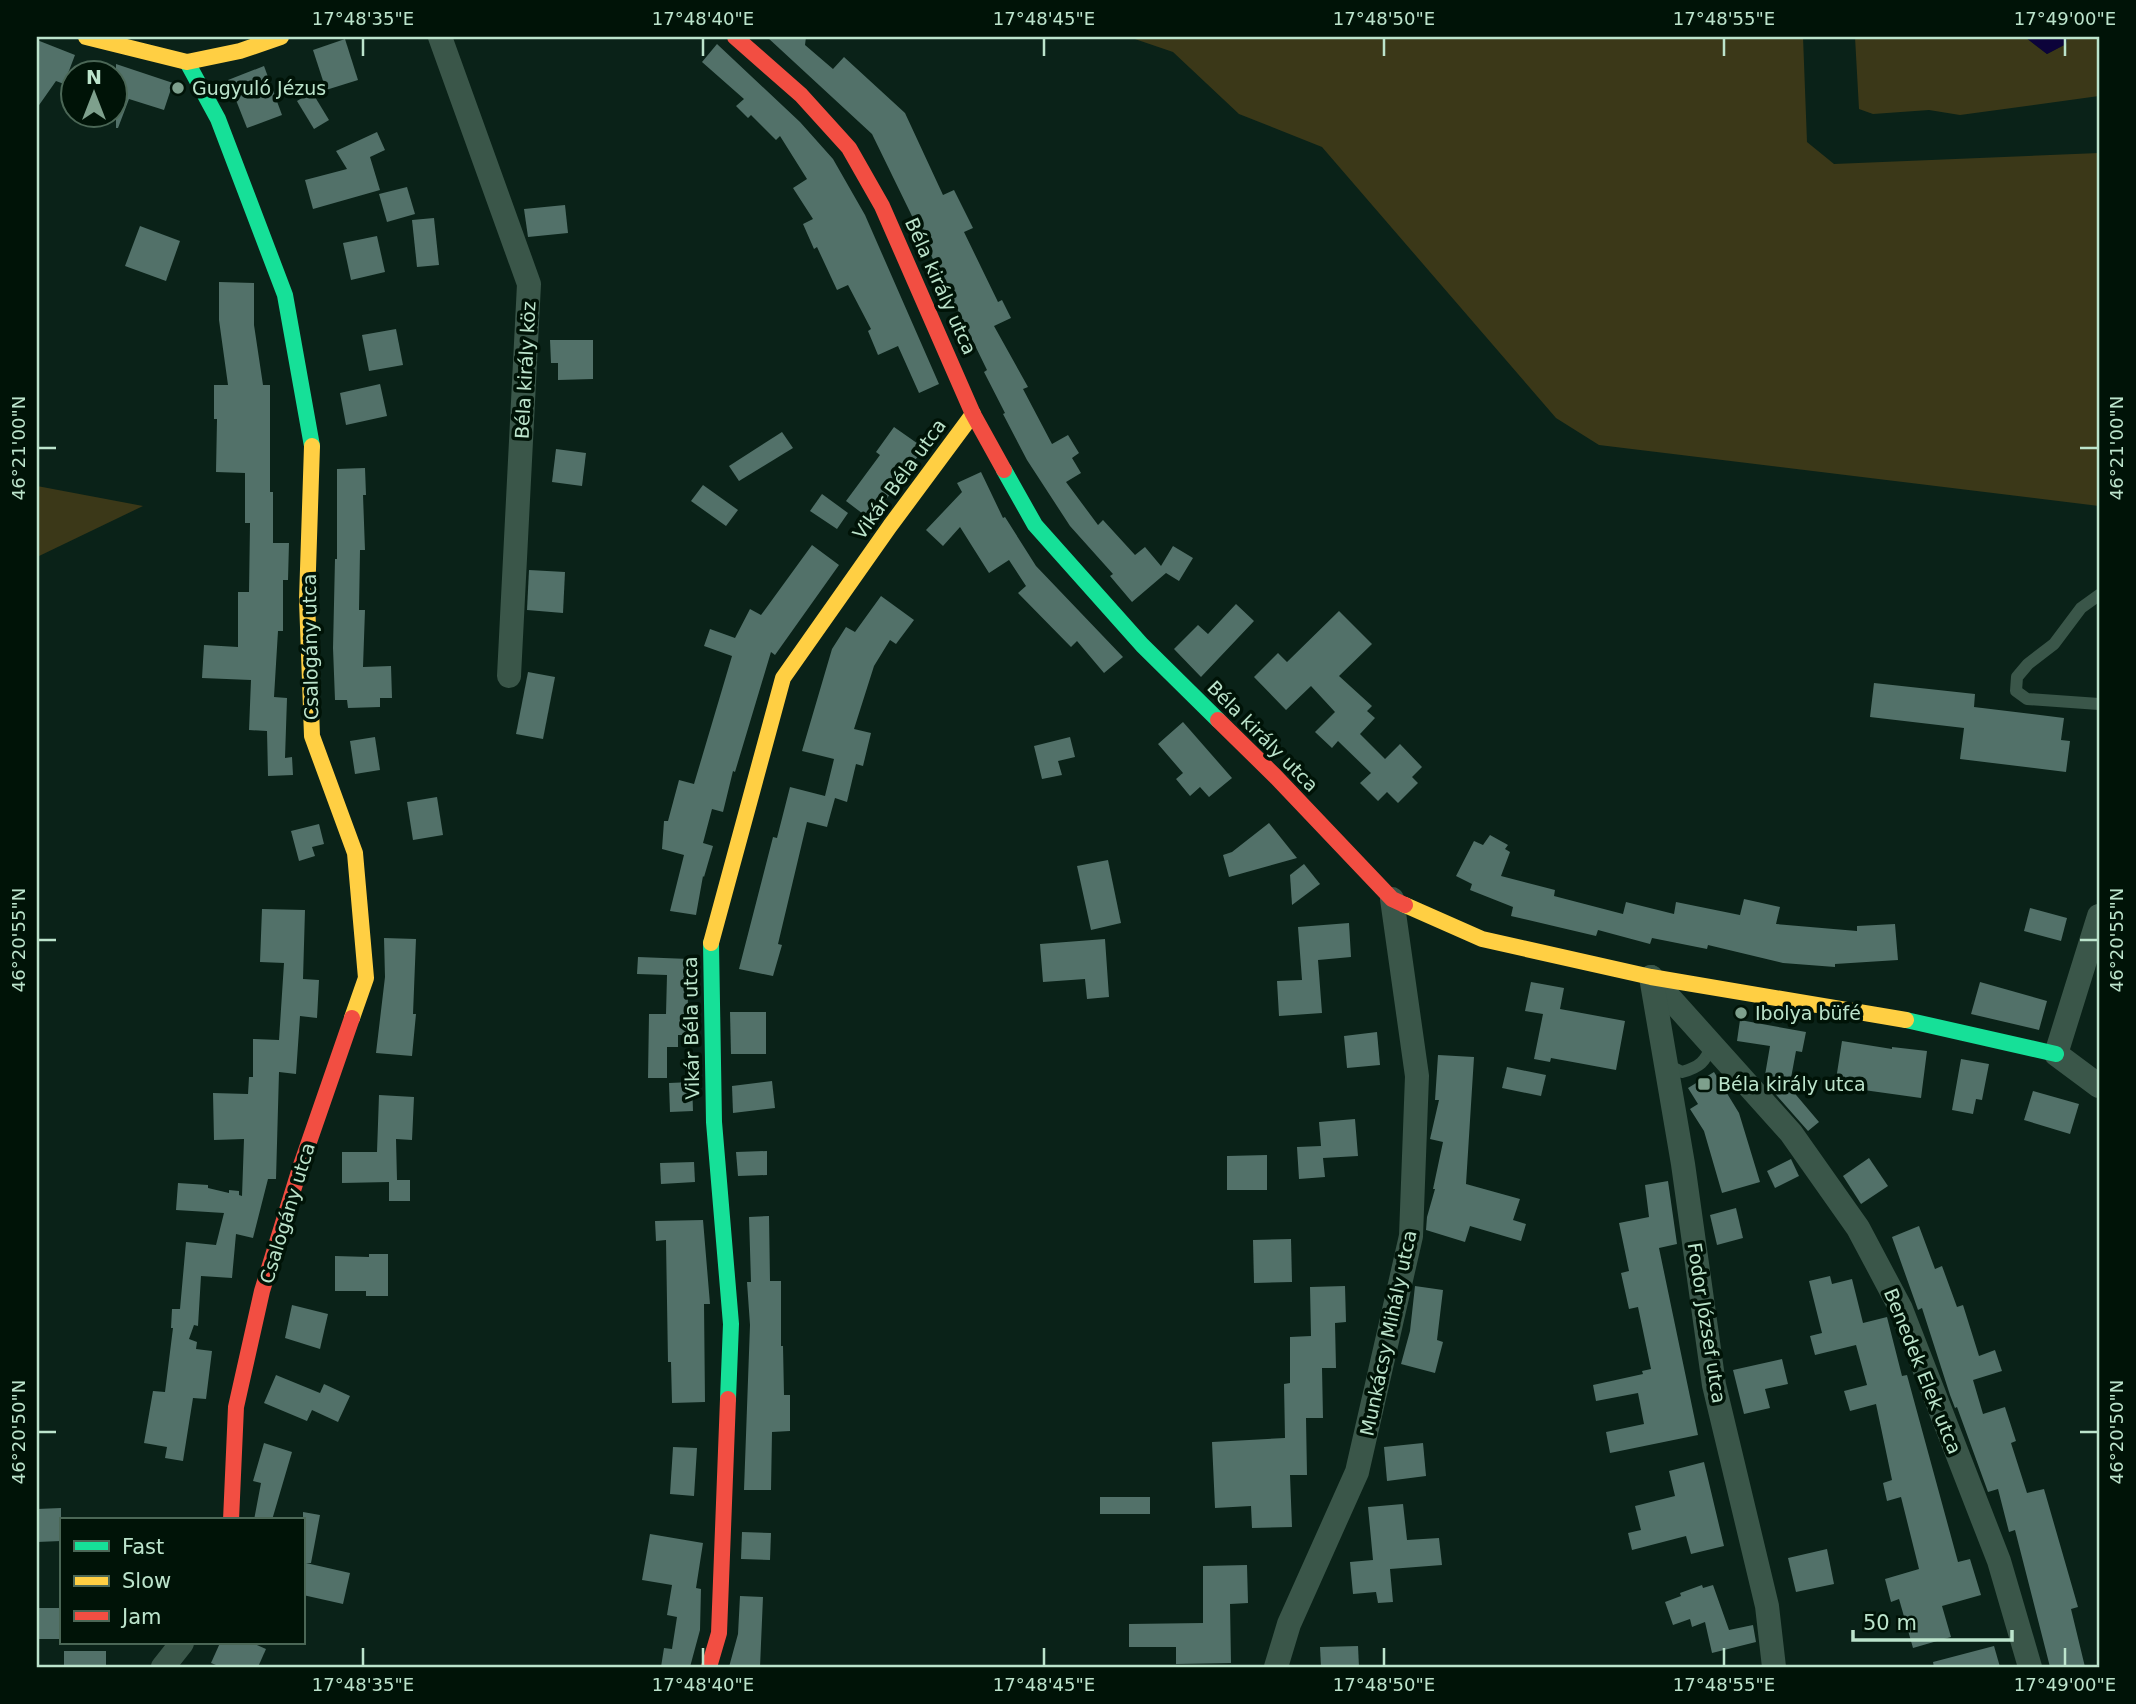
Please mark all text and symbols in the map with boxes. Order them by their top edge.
text: 17°48'35"E [312,8,414,29]
text: 17°48'40"E [652,8,754,29]
text: 17°48'45"E [993,8,1095,29]
text: 17°48'50"E [1333,8,1435,29]
text: 17°48'55"E [1673,8,1775,29]
text: 17°49'00"E [2014,8,2116,29]
north arrow [60,60,130,130]
text: N [86,66,102,88]
place label: Gugyuló Jézus [192,77,326,99]
marker: Gugyuló Jézus [170,80,186,96]
street label: Béla király utca [901,214,981,358]
street label: Béla király köz [510,301,540,439]
text: 46°21'00"N [8,396,29,500]
text: 46°21'00"N [2106,396,2127,500]
street label: Vikár Béla utca [848,415,950,543]
street label: Csalogány utca [298,574,322,720]
street label: Béla király utca [1203,676,1323,796]
text: 46°20'55"N [8,888,29,992]
text: 46°20'55"N [2106,888,2127,992]
street label: Vikár Béla utca [679,956,703,1100]
place label: Ibolya büfé [1755,1002,1861,1024]
marker: Ibolya büfé [1733,1005,1749,1021]
place label: Béla király utca [1718,1073,1866,1095]
marker: Béla király utca [1696,1076,1712,1092]
street label: Csalogány utca [255,1140,319,1286]
street label: Munkácsy Mihály utca [1355,1228,1421,1438]
street label: Fodor József utca [1683,1241,1731,1405]
street label: Benedek Elek utca [1880,1285,1966,1457]
text: 46°20'50"N [8,1380,29,1484]
text: 46°20'50"N [2106,1380,2127,1484]
legend [60,1518,304,1644]
text: Fast [122,1535,164,1559]
text: Slow [122,1569,171,1593]
scale bar [1853,1599,2012,1643]
text: Jam [120,1605,162,1629]
text: 50 m [1863,1611,1917,1635]
text: 17°48'35"E [312,1674,414,1695]
text: 17°48'40"E [652,1674,754,1695]
text: 17°48'45"E [993,1674,1095,1695]
text: 17°48'50"E [1333,1674,1435,1695]
text: 17°48'55"E [1673,1674,1775,1695]
text: 17°49'00"E [2014,1674,2116,1695]

